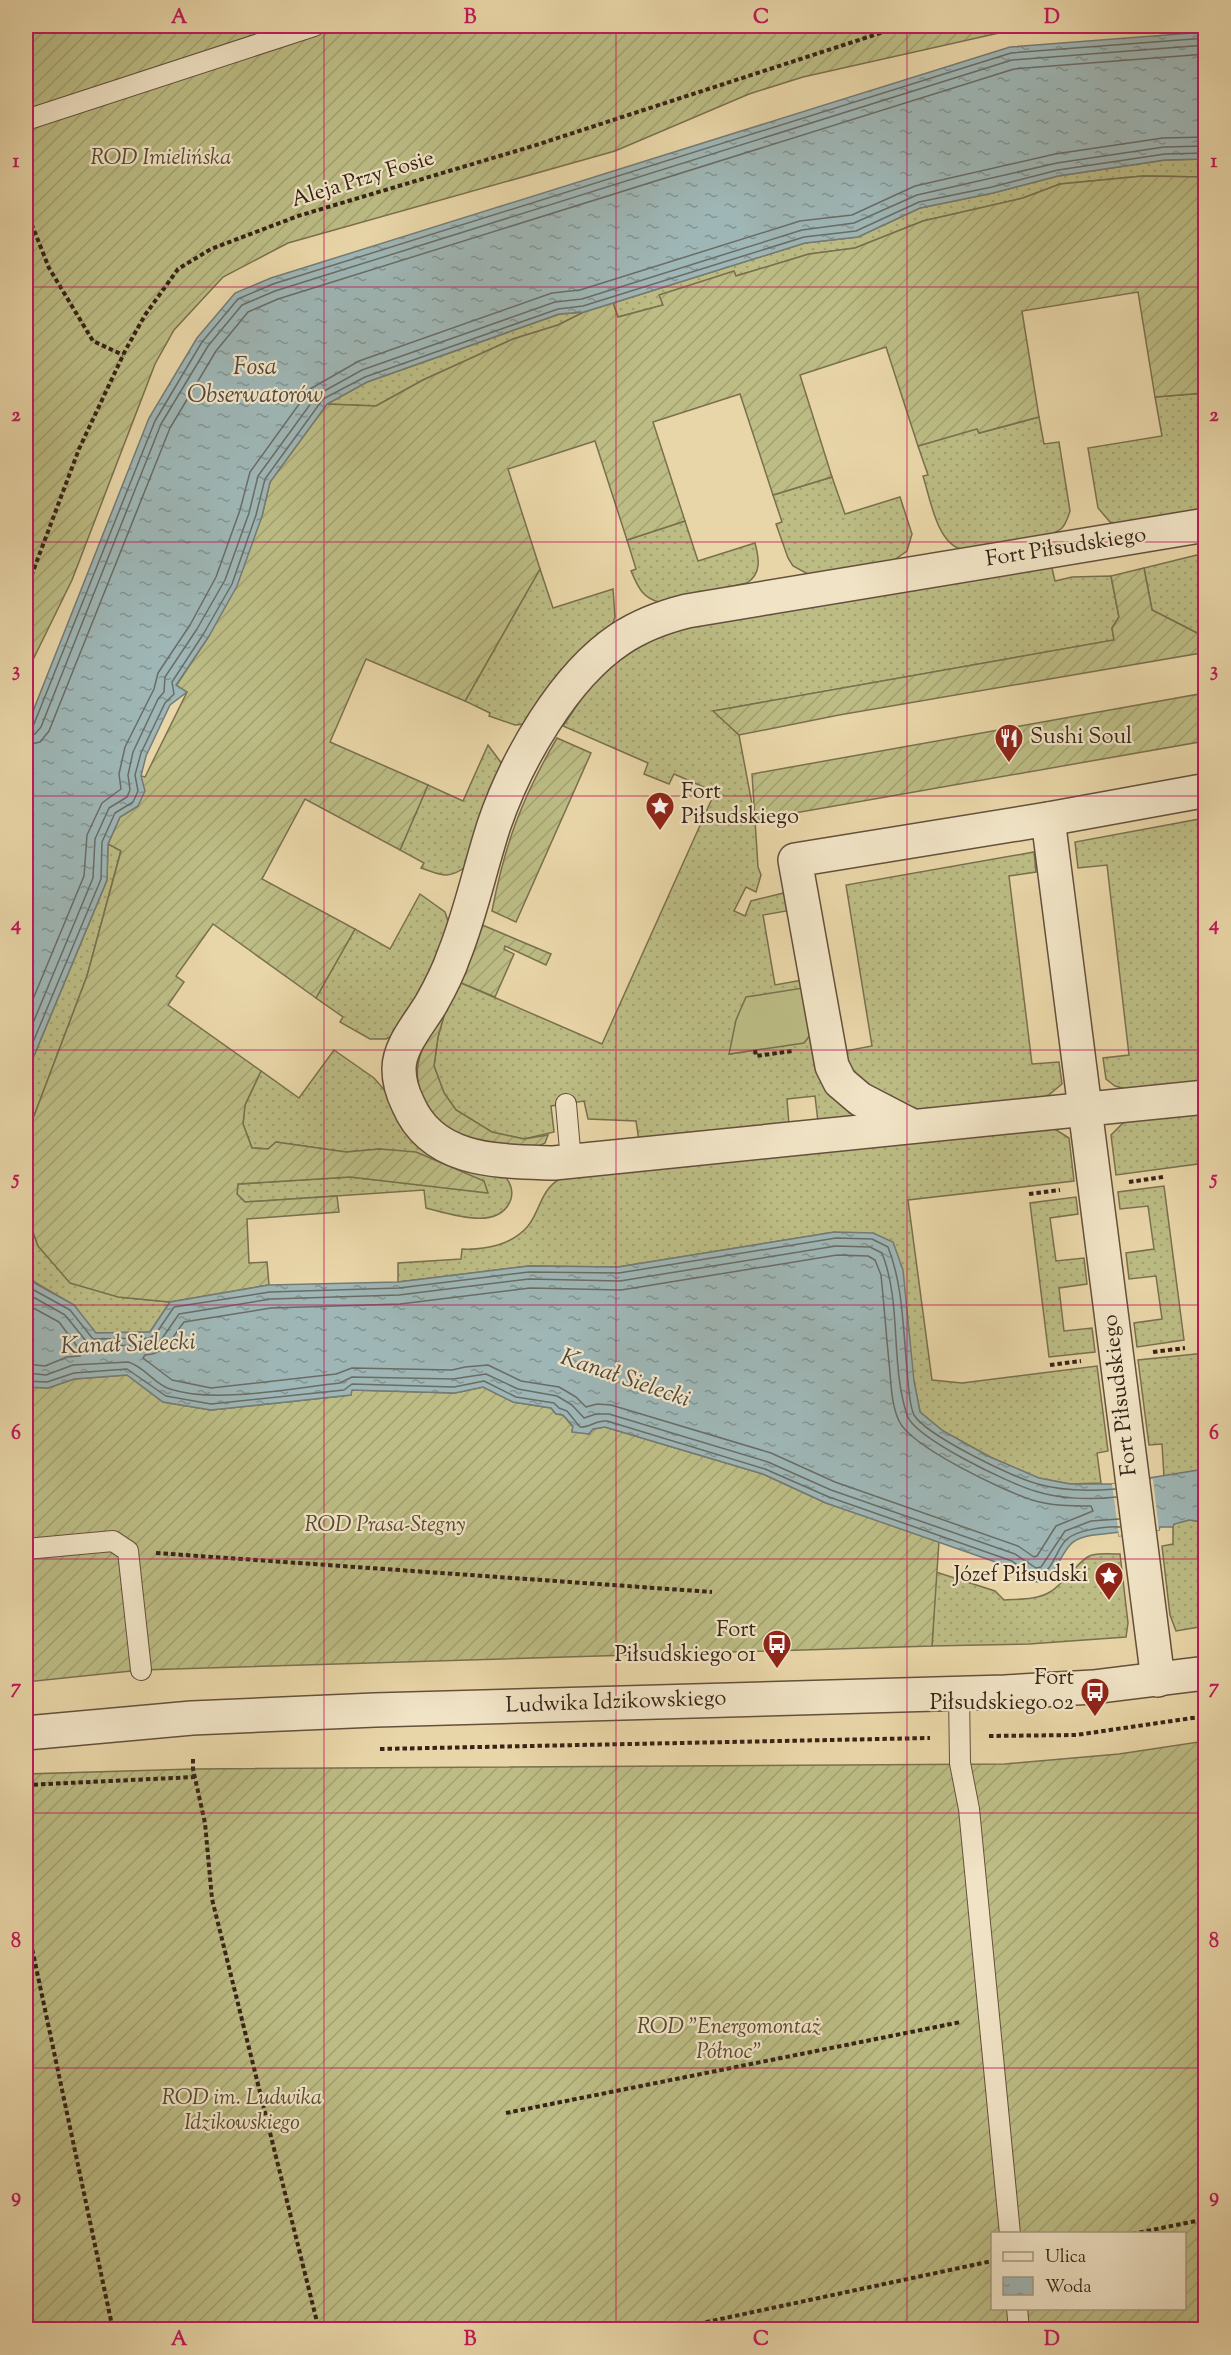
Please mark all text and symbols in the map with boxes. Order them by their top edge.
text: A [171,4,188,33]
text: B [464,4,477,33]
text: C [753,4,769,33]
text: D [1044,4,1060,33]
park label: ROD Imielińska [91,143,231,175]
street label: Aleja Przy Fosie [288,143,438,217]
text: 1 [13,148,20,177]
text: 1 [1211,148,1218,177]
water label: Fosa Obserwatorów [187,351,323,413]
text: 2 [11,402,21,431]
text: 2 [1209,402,1219,431]
street label: Fort Piłsudskiego [983,520,1149,576]
text: 3 [12,657,20,686]
text: 3 [1210,657,1218,686]
restaurant icon: Sushi Soul [993,722,1025,764]
place label: Sushi Soul [1030,722,1132,754]
place label: Fort Piłsudskiego [681,777,799,834]
place icon: Fort Piłsudskiego [644,790,676,832]
text: 4 [10,911,21,940]
text: 4 [1208,911,1219,940]
text: 5 [11,1165,20,1194]
text: 5 [1209,1165,1218,1194]
street label: Fort Piłsudskiego [1095,1313,1147,1477]
water label: Kanał Sielecki [60,1326,196,1364]
water label: Kanał Sielecki [556,1341,694,1417]
text: 6 [11,1420,21,1449]
text: 6 [1209,1420,1219,1449]
park label: ROD Prasa-Stegny [304,1510,466,1542]
place label: Józef Piłsudski [953,1560,1088,1592]
place icon: Józef Piłsudski [1093,1560,1125,1602]
place label: Fort Piłsudskiego 01 [614,1615,757,1672]
bus stop icon: Fort Piłsudskiego 01 [761,1628,793,1670]
place label: Fort Piłsudskiego 02 [930,1663,1074,1720]
text: 7 [11,1674,22,1703]
text: 7 [1209,1674,1220,1703]
bus stop icon: Fort Piłsudskiego 02 [1079,1676,1111,1718]
street label: Ludwika Idzikowskiego [505,1683,727,1723]
text: 8 [11,1928,21,1957]
text: 8 [1209,1928,1219,1957]
park label: ROD "Energomontaż Północ" [637,2012,821,2069]
park label: ROD im. Ludwika Idzikowskiego [162,2083,322,2140]
text: 9 [11,2183,21,2212]
text: 9 [1209,2183,1219,2212]
legend [991,2232,1186,2310]
text: Ulica [1045,2245,1086,2271]
text: Woda [1045,2275,1092,2301]
text: A [171,2326,188,2355]
text: B [464,2326,477,2355]
text: C [753,2326,769,2355]
text: D [1044,2326,1060,2355]

